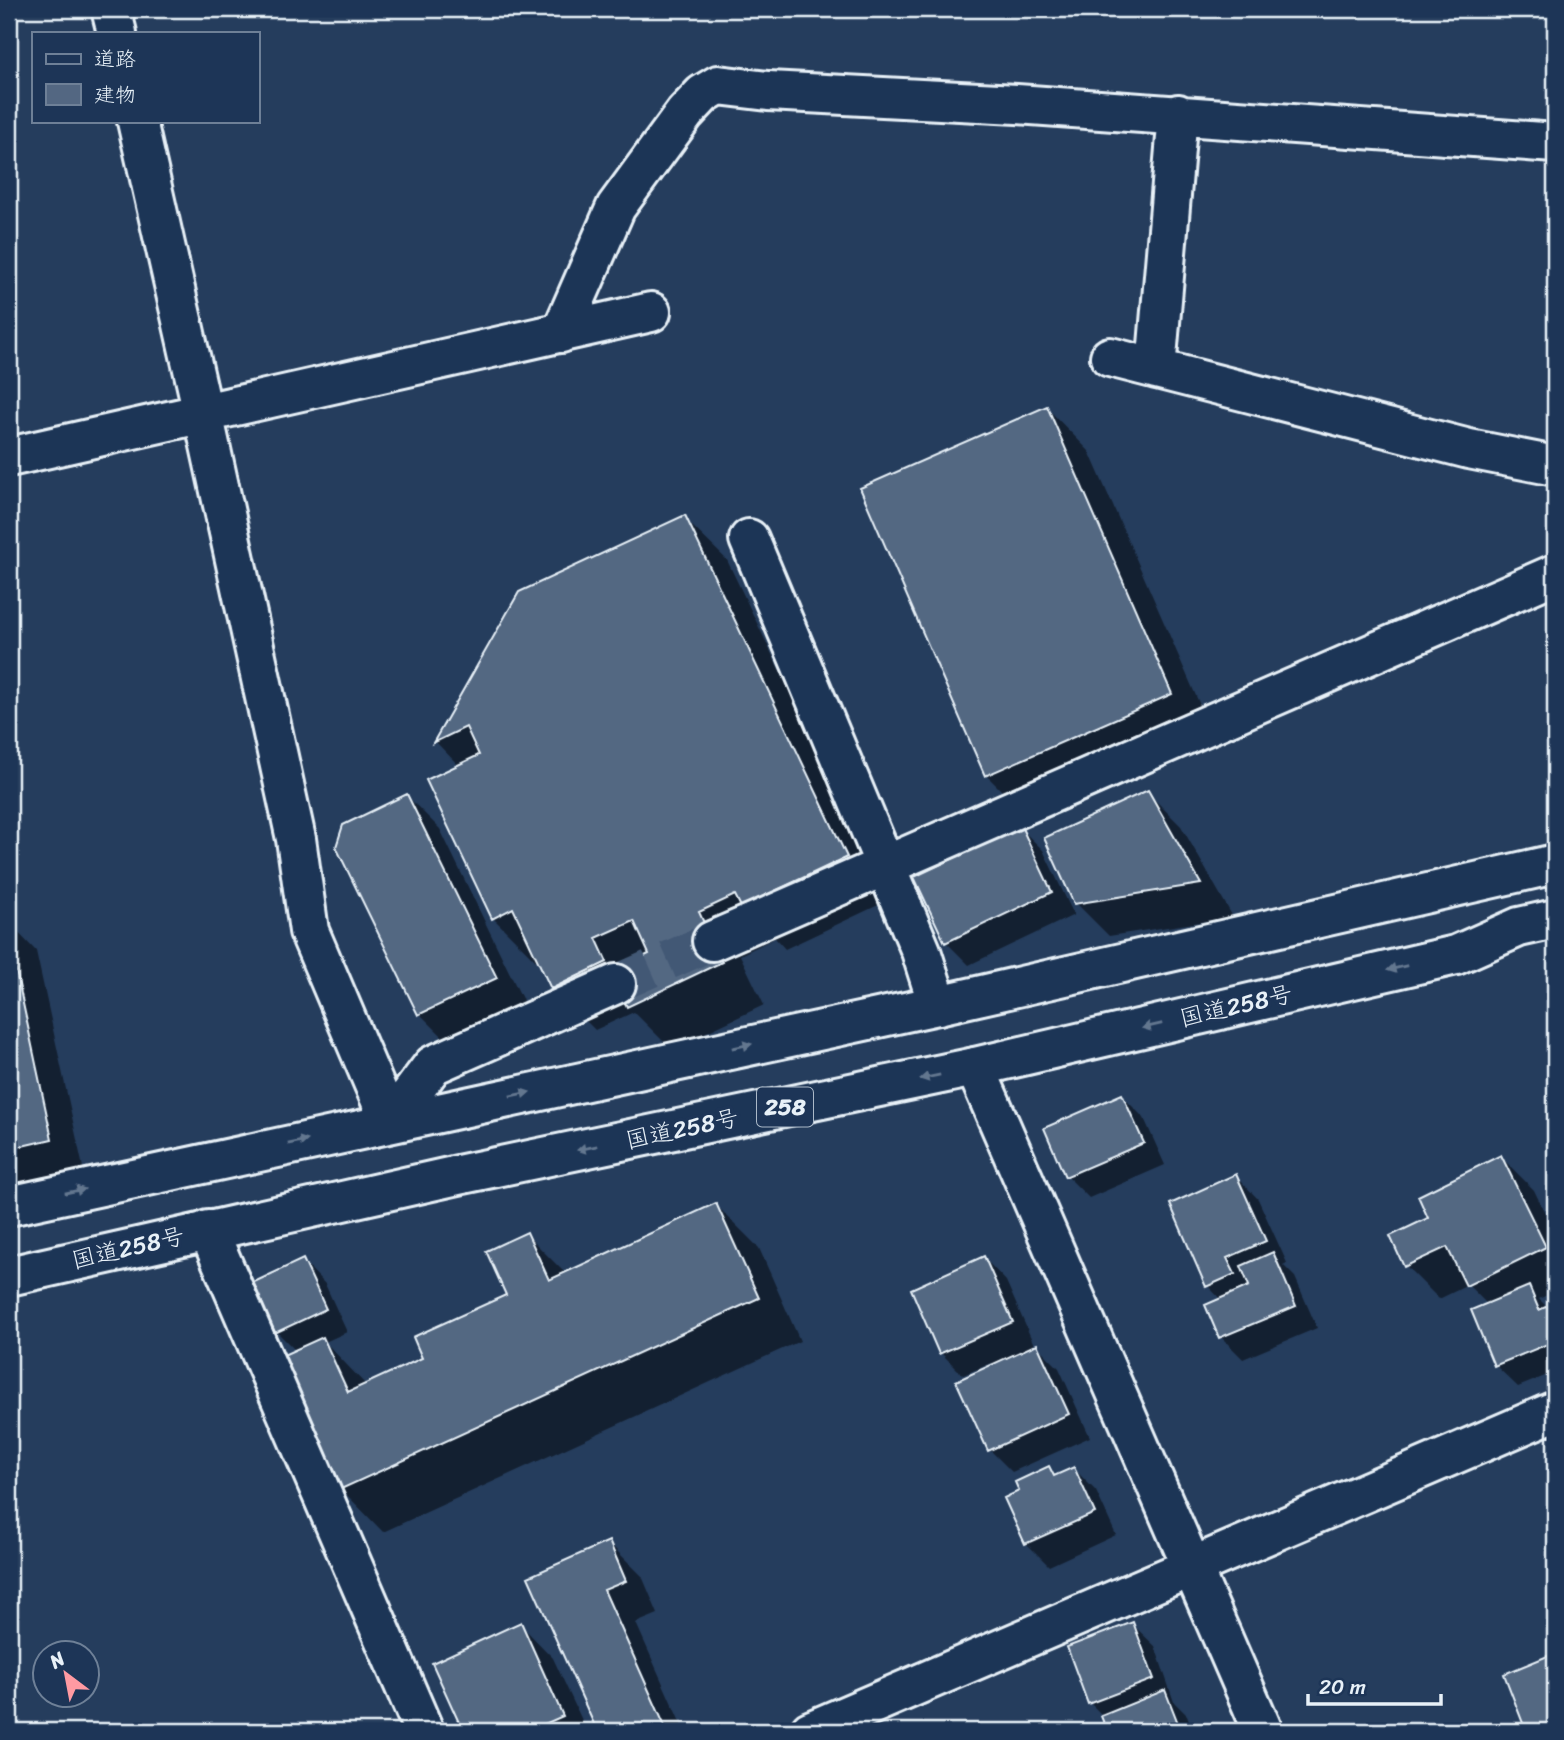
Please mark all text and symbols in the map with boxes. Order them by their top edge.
legend [32,32,259,122]
text: 道路 [94,40,136,78]
text: 建物 [94,76,136,114]
one-way arrow [1386,963,1408,974]
street label: 国道258号 [1175,973,1297,1039]
one-way arrow [1141,1021,1163,1032]
one-way arrow [731,1041,753,1052]
one-way arrow [919,1071,941,1082]
one-way arrow [509,1088,531,1099]
road number: 258 [757,1088,813,1126]
street label: 国道258号 [621,1097,743,1161]
one-way arrow [287,1136,309,1147]
one-way arrow [576,1143,598,1154]
one-way arrow [64,1186,86,1197]
street label: 国道258号 [67,1215,189,1281]
north arrow [32,1638,102,1708]
text: N [42,1642,72,1678]
scale bar [1308,1663,1442,1707]
text: 20 m [1319,1668,1366,1706]

